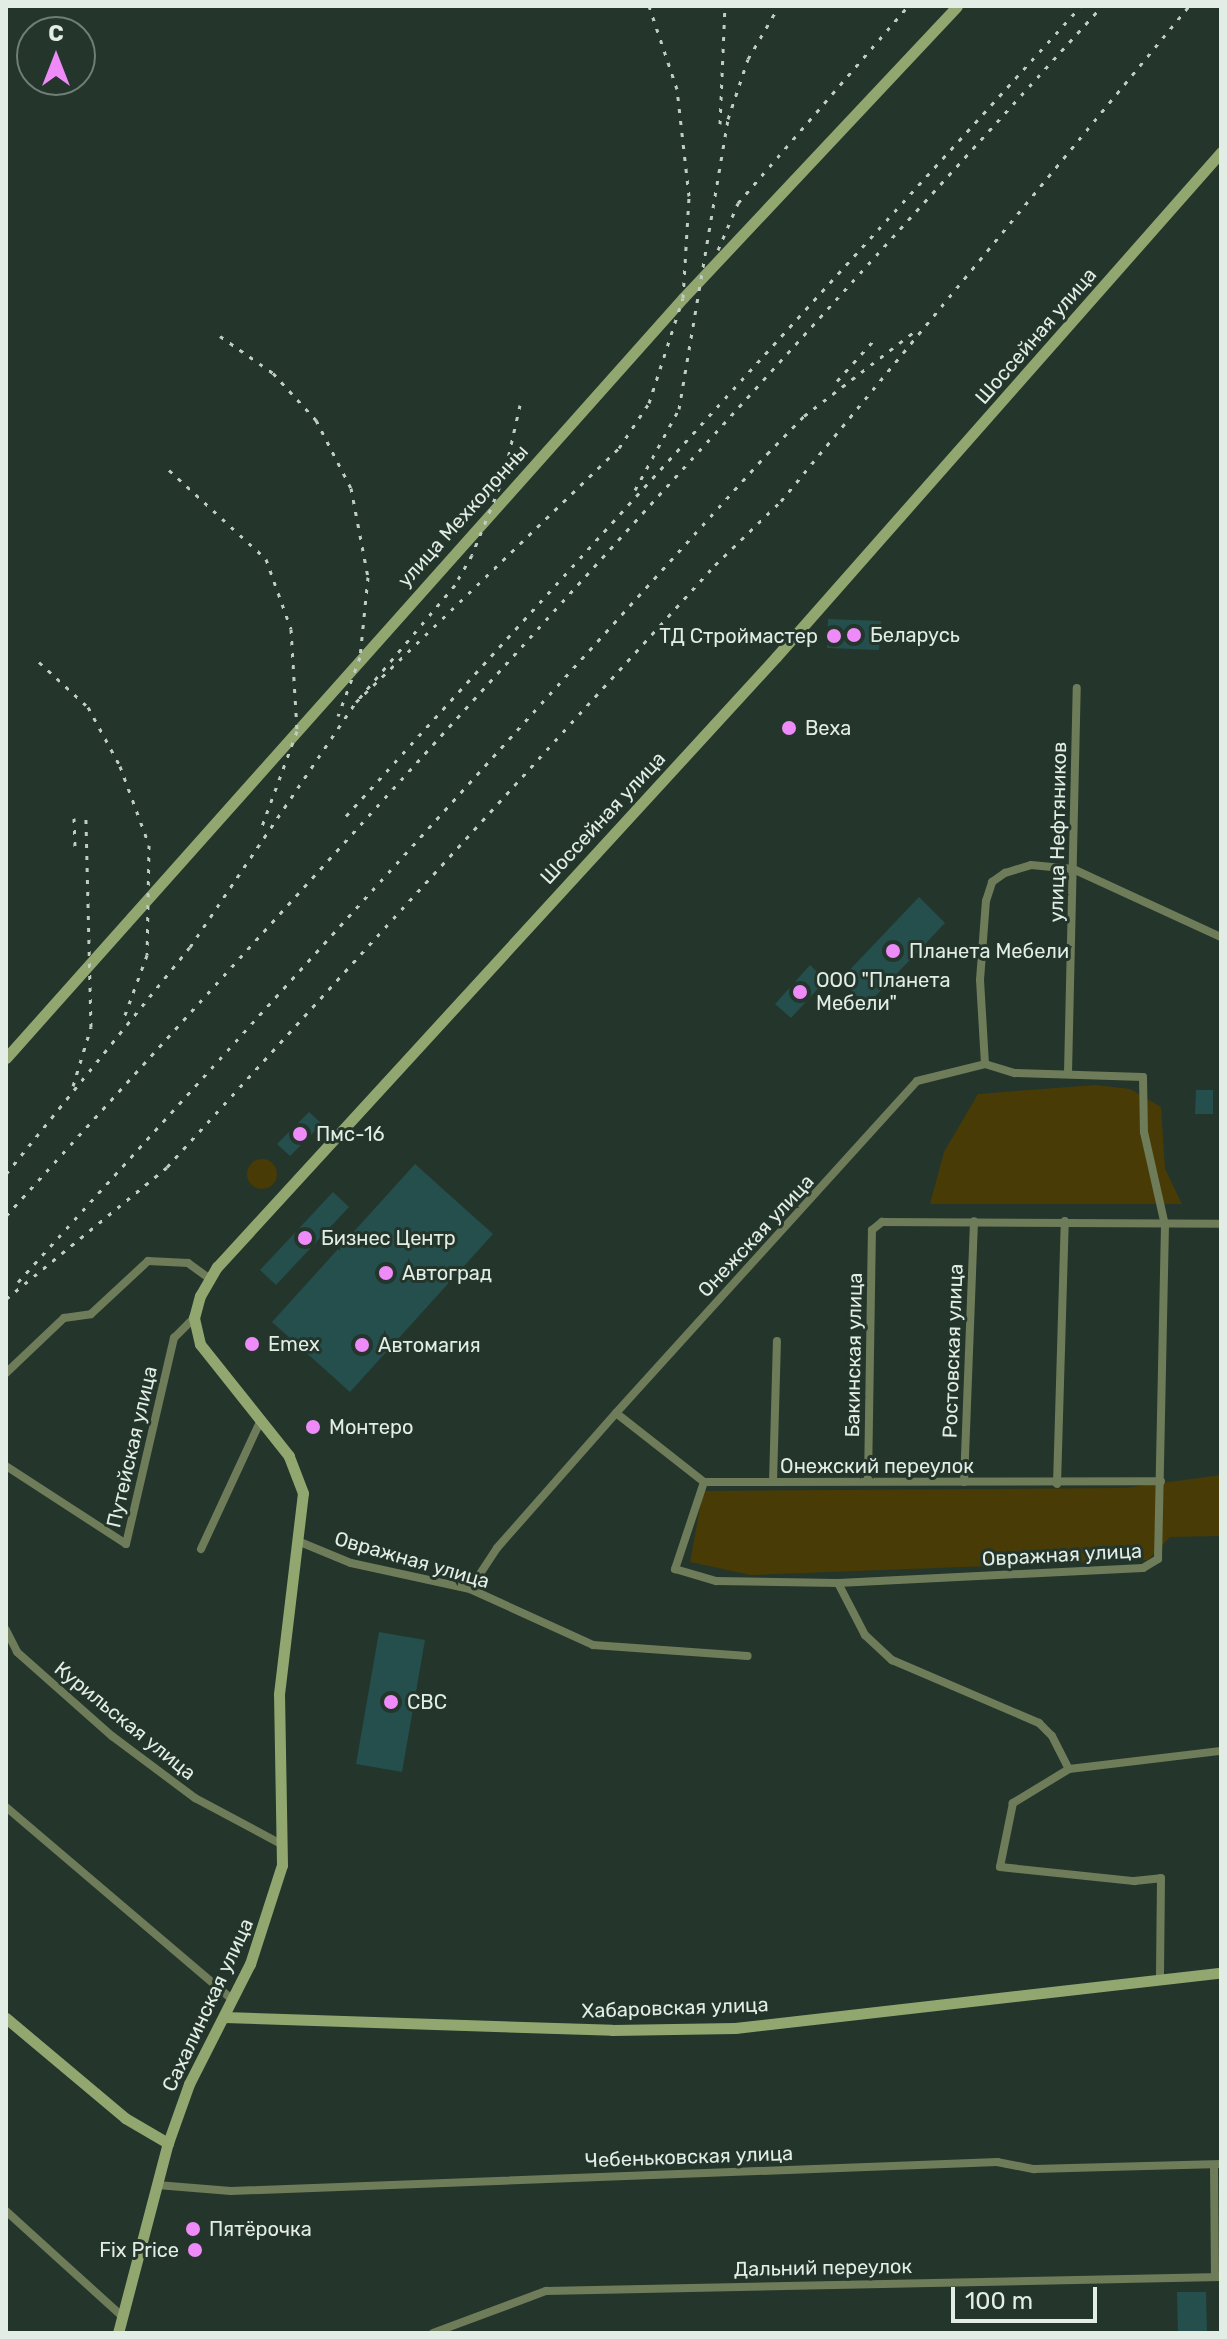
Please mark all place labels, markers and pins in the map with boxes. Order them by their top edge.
place label: Беларусь [870,623,960,647]
place label: ТД Строймастер [659,624,818,648]
marker: Беларусь [845,626,863,644]
marker: ТД Строймастер [825,627,843,645]
place label: Веха [805,716,851,740]
marker: Веха [780,719,798,737]
place label: Планета Мебели [909,939,1069,963]
marker: Планета Мебели [884,942,902,960]
place label: ООО "Планета Мебели" [816,968,951,1015]
marker: ООО "Планета Мебели" [791,983,809,1001]
place label: Пмс-16 [316,1122,385,1146]
marker: Пмс-16 [291,1125,309,1143]
place label: Бизнес Центр [321,1226,456,1250]
marker: Бизнес Центр [296,1229,314,1247]
place label: Автоград [402,1261,492,1285]
marker: Автоград [377,1264,395,1282]
place label: Emex [268,1332,320,1356]
place label: Автомагия [378,1333,481,1357]
marker: Emex [243,1335,261,1353]
marker: Автомагия [353,1336,371,1354]
place label: Монтеро [329,1415,413,1439]
marker: Монтеро [304,1418,322,1436]
place label: СВС [407,1690,447,1714]
marker: СВС [382,1693,400,1711]
place label: Пятёрочка [209,2217,312,2241]
marker: Пятёрочка [184,2220,202,2238]
place label: Fix Price [99,2238,179,2262]
marker: Fix Price [186,2241,204,2259]

